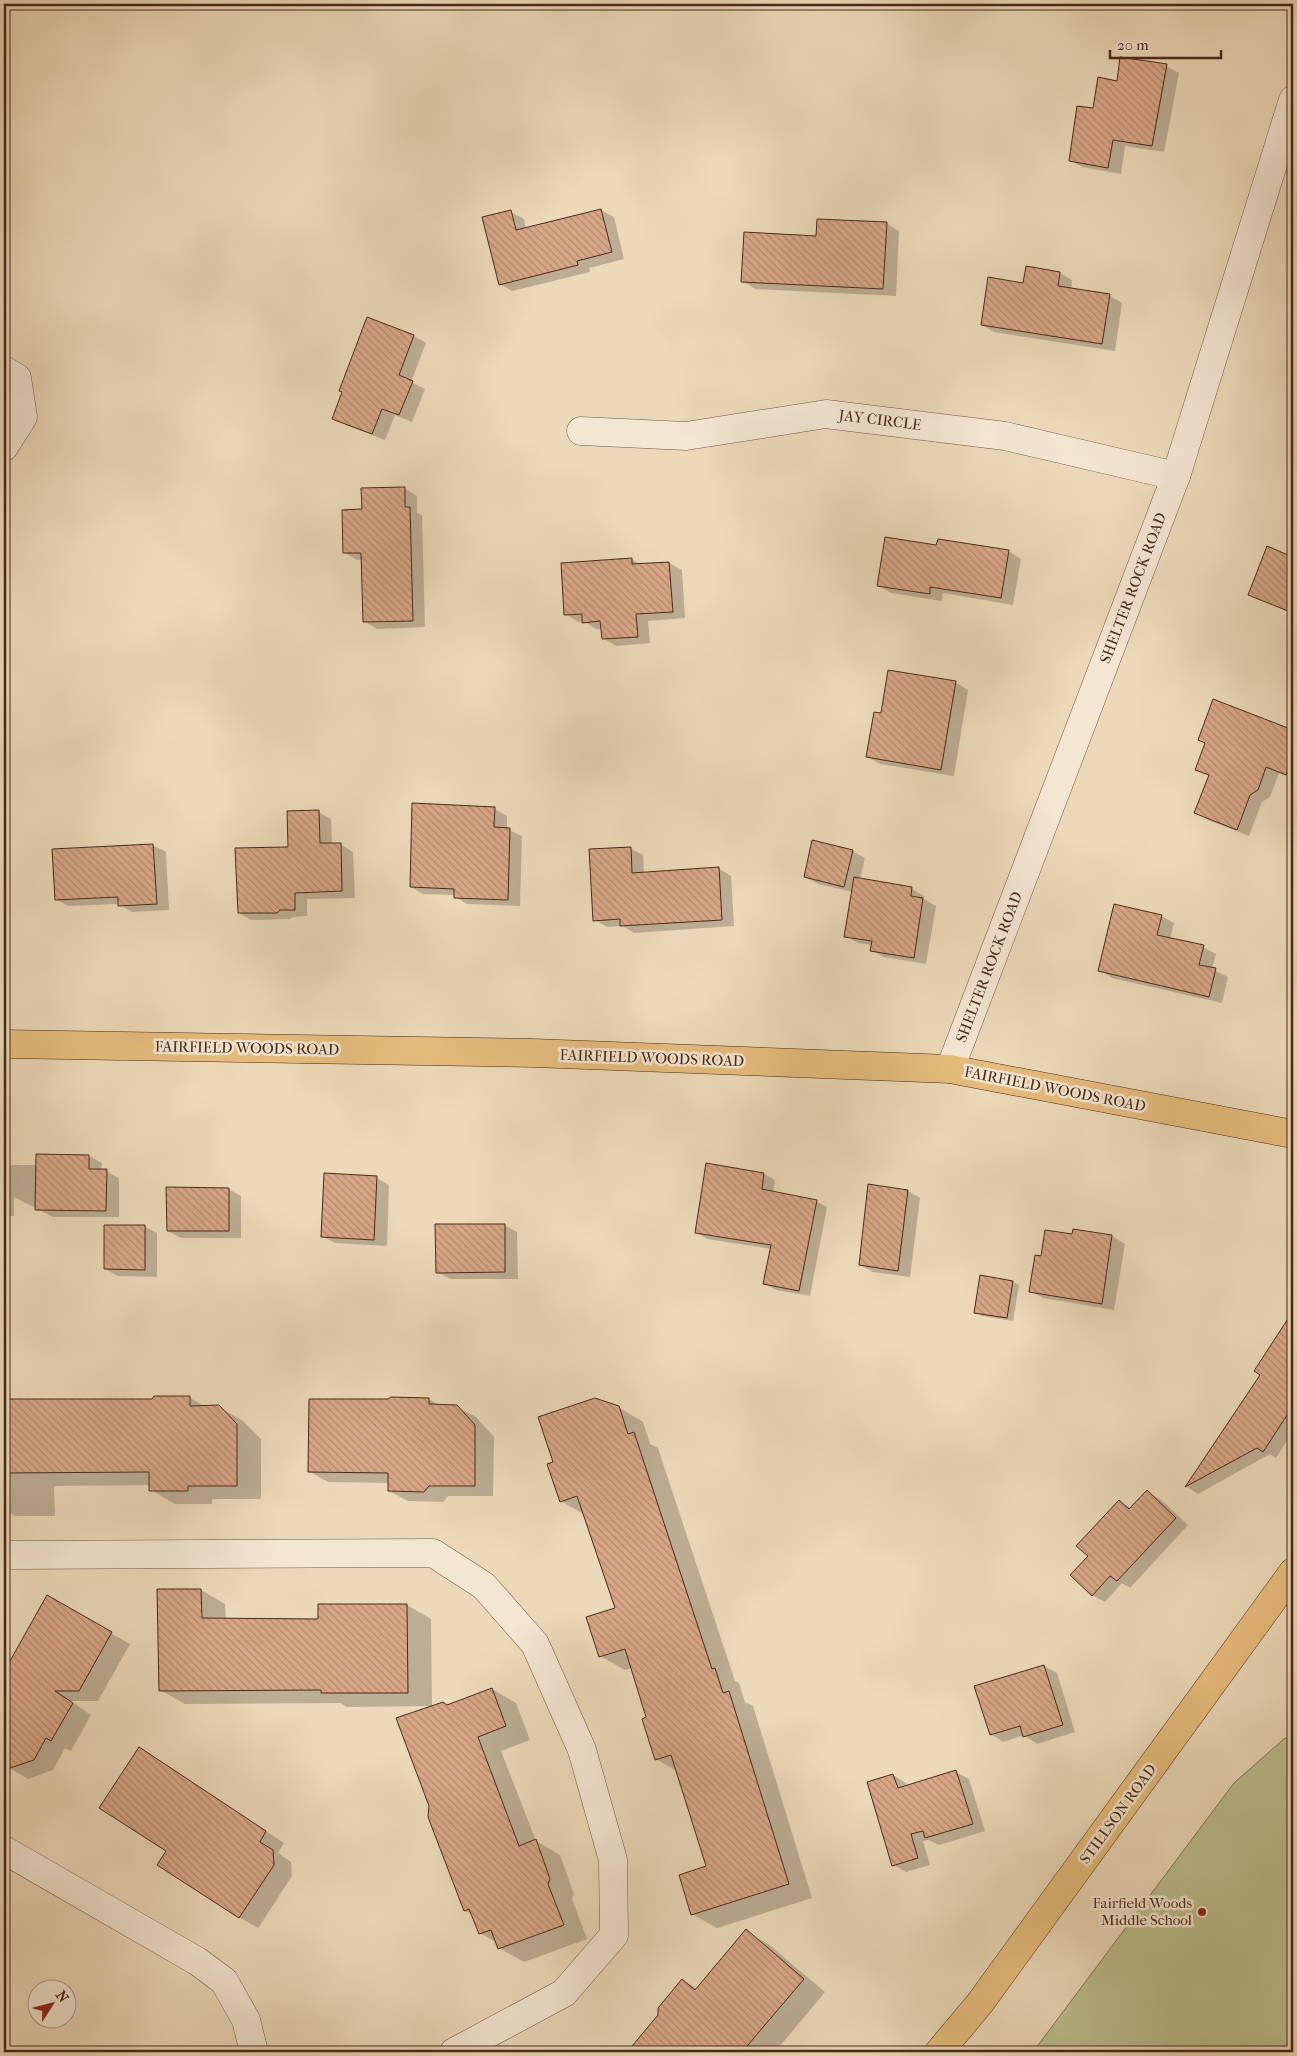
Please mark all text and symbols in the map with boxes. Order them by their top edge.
scale bar [1110,28,1221,60]
text: 20 m [1117,36,1149,54]
street label: JAY CIRCLE [837,406,922,434]
street label: SHELTER ROCK ROAD [1096,510,1170,666]
street label: SHELTER ROCK ROAD [952,889,1026,1045]
street label: FAIRFIELD WOODS ROAD [155,1037,339,1059]
street label: FAIRFIELD WOODS ROAD [559,1046,745,1070]
street label: FAIRFIELD WOODS ROAD [963,1063,1147,1115]
street label: STILLSON ROAD [1076,1761,1160,1867]
place label: Fairfield Woods Middle School [1093,1894,1192,1929]
marker: Fairfield Woods Middle School [1196,1906,1208,1918]
north arrow [28,1978,78,2028]
text: N [52,1987,72,2006]

